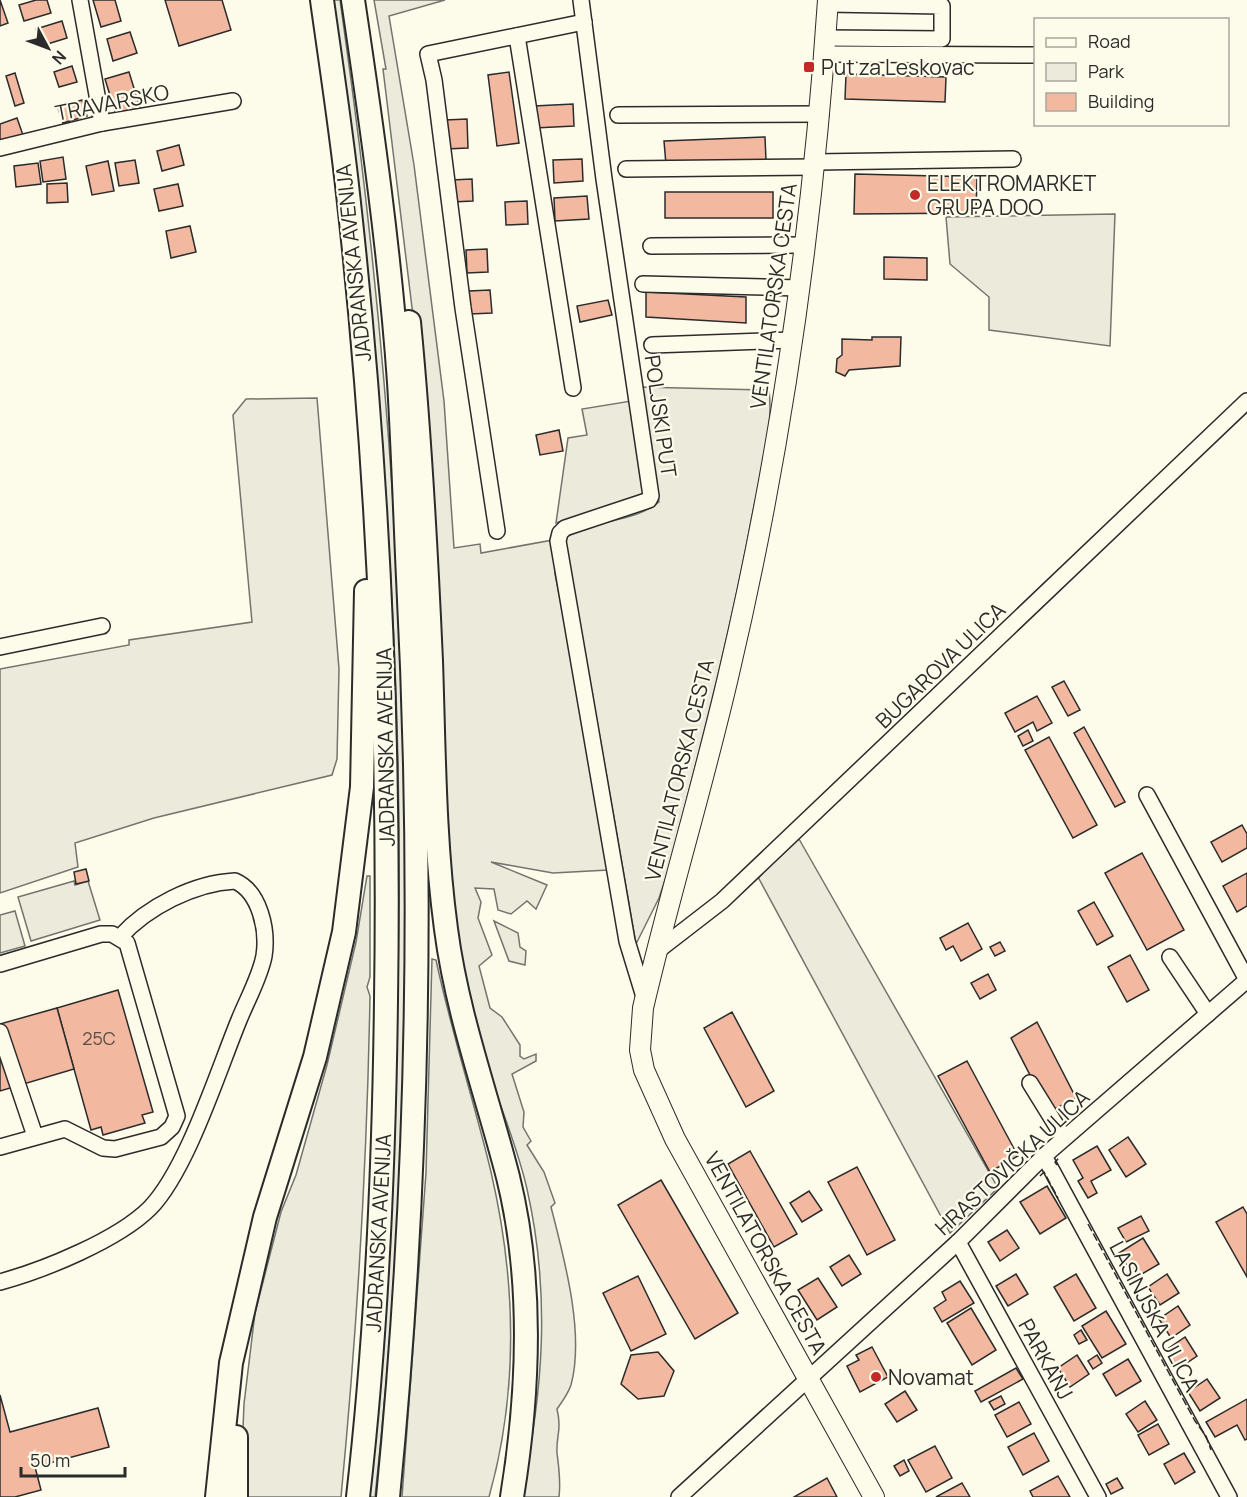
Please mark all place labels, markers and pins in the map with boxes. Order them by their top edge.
place label: Put za Leskovac [821,53,975,81]
marker: Put za Leskovac [802,60,816,74]
place label: ELEKTROMARKET GRUPA DOO [927,169,1097,221]
marker: ELEKTROMARKET GRUPA DOO [908,188,922,202]
place label: Novamat [888,1363,974,1391]
marker: Novamat [869,1370,883,1384]

